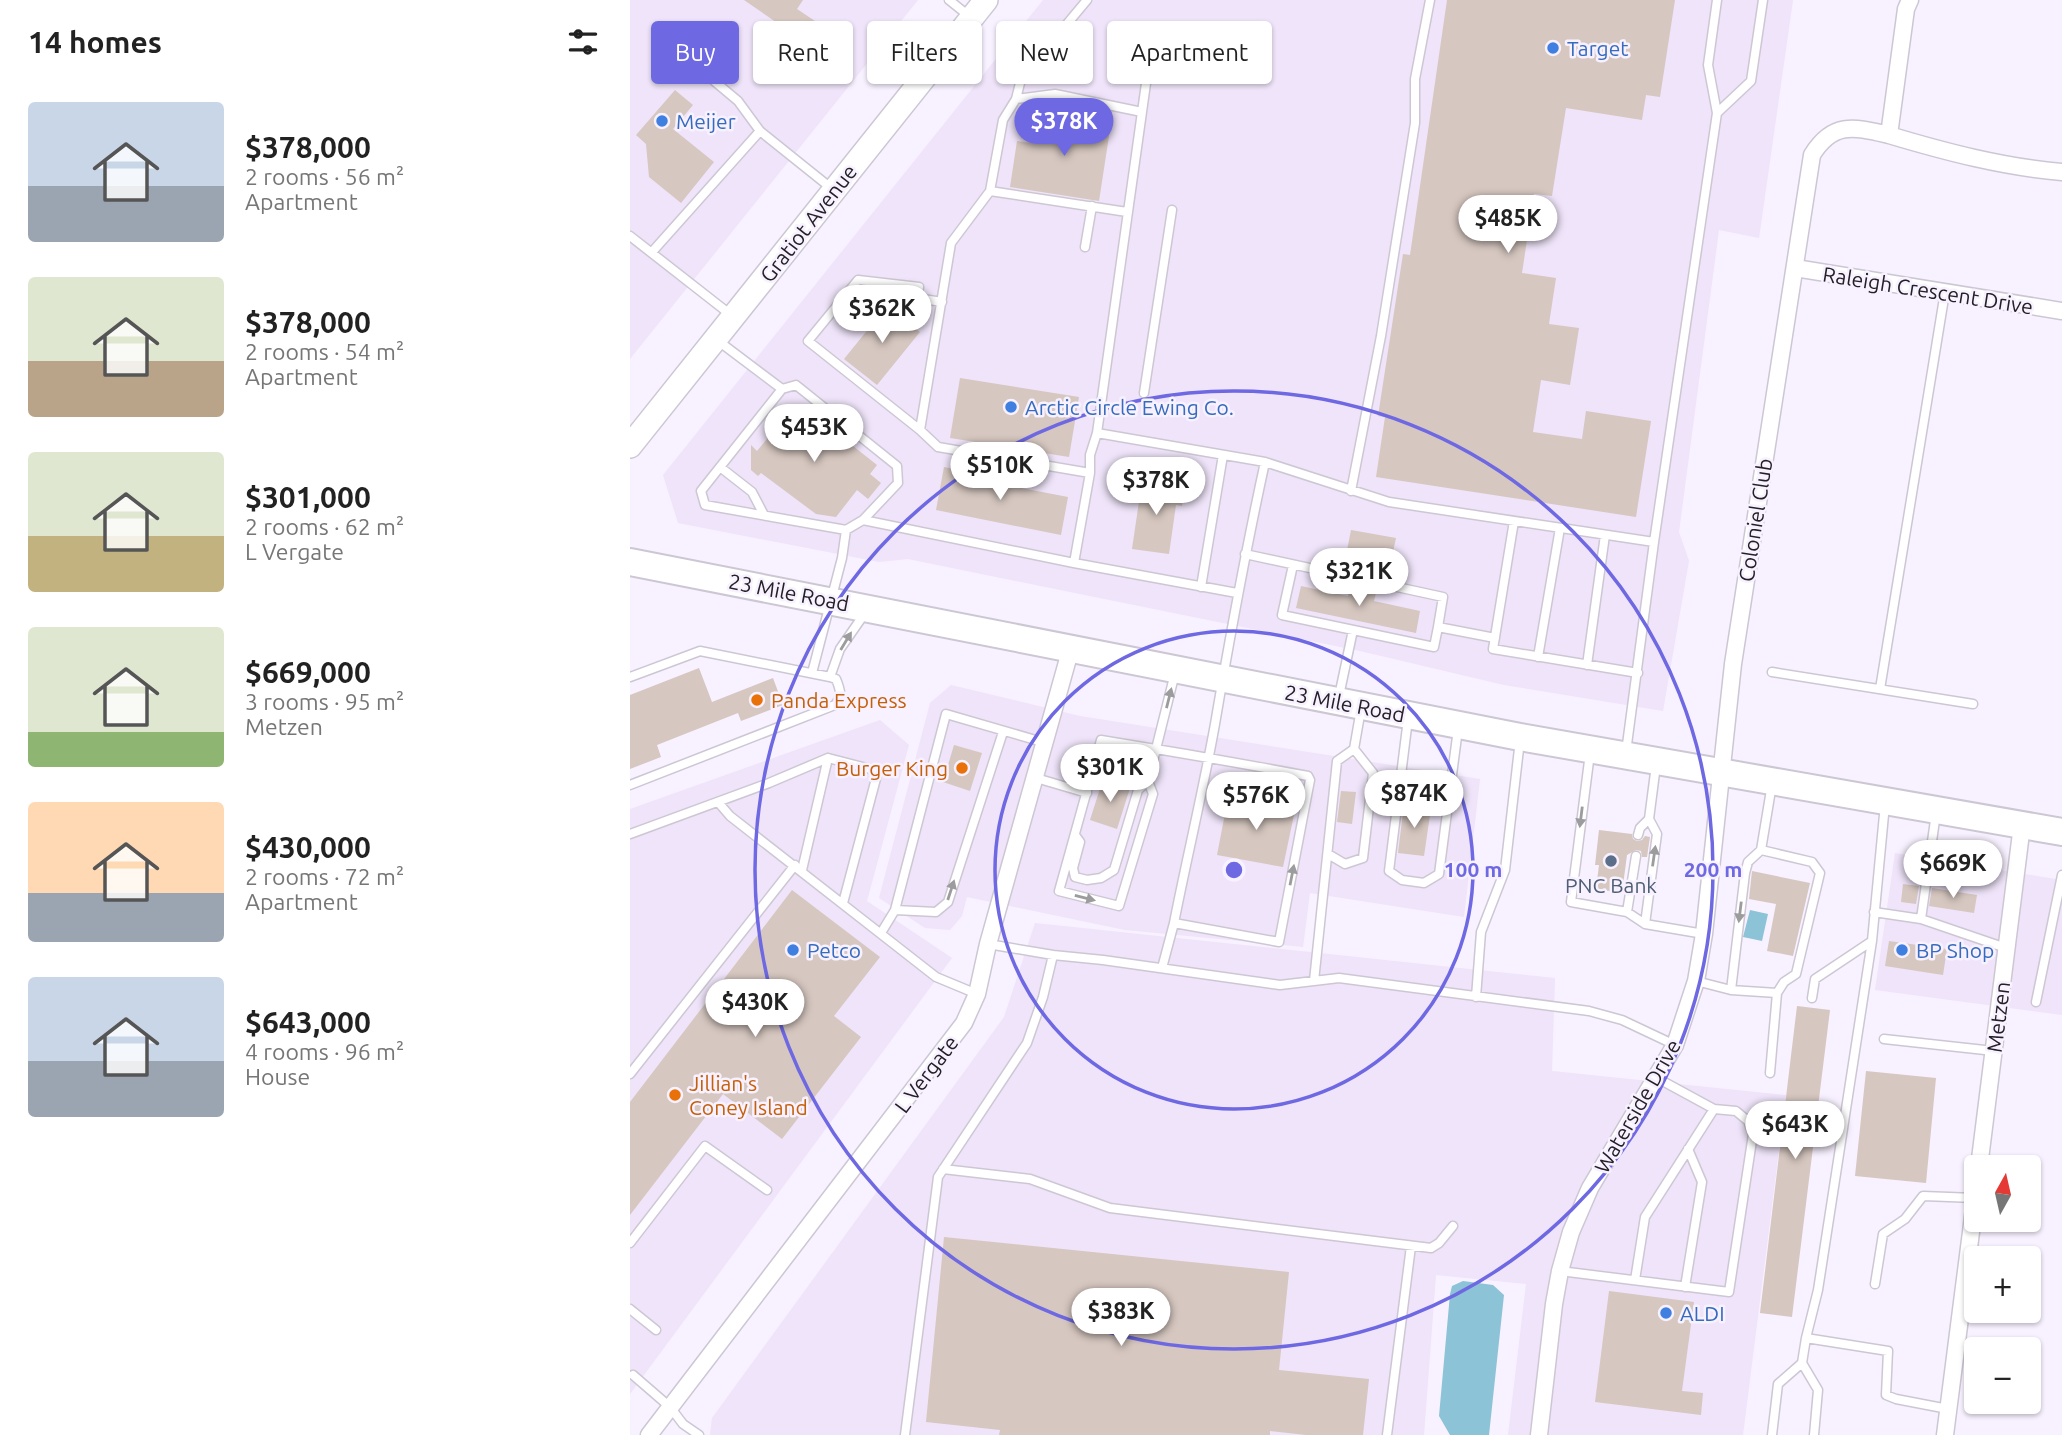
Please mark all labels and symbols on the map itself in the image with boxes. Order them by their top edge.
place label: Target [1567,36,1629,60]
marker: Target [1545,40,1561,56]
pin: $378K [1015,99,1113,158]
place label: Meijer [676,109,736,133]
marker: Meijer [654,113,670,129]
street label: Gratiot Avenue [755,160,861,286]
pin: $485K [1459,196,1557,255]
street label: Raleigh Crescent Drive [1821,262,2035,318]
pin: $362K [833,286,931,345]
place label: Arctic Circle Ewing Co. [1025,395,1234,419]
marker: Arctic Circle Ewing Co. [1003,399,1019,415]
pin: $453K [765,405,863,464]
pin: $510K [951,442,1049,502]
street label: Coloniel Club [1733,457,1777,583]
pin: $378K [1107,458,1205,517]
pin: $321K [1310,548,1408,608]
street label: 23 Mile Road [727,569,851,615]
one-way arrow [839,632,852,651]
street label: 23 Mile Road [1283,680,1407,726]
one-way arrow [1164,686,1175,708]
place label: Panda Express [771,688,907,712]
marker: Panda Express [749,692,765,708]
pin: $301K [1061,744,1159,804]
place label: Burger King [836,756,948,780]
marker: Burger King [954,760,970,776]
pin: $874K [1365,770,1463,830]
pin: $576K [1207,772,1305,832]
one-way arrow [1576,807,1587,829]
pin: $669K [1904,841,2002,900]
one-way arrow [1648,845,1659,867]
marker: PNC Bank [1603,853,1619,869]
text: 100 m [1444,857,1502,881]
text: 200 m [1684,857,1742,881]
centre of rings [1222,858,1246,882]
one-way arrow [1287,864,1298,886]
place label: PNC Bank [1565,873,1657,897]
one-way arrow [946,880,957,901]
one-way arrow [1074,893,1096,904]
one-way arrow [1735,901,1746,923]
place label: Petco [807,938,861,962]
place label: BP Shop [1916,938,1994,962]
marker: Petco [785,942,801,958]
marker: BP Shop [1894,942,1910,958]
pin: $430K [706,979,804,1039]
street label: Metzen [1982,980,2014,1054]
street label: L Vergate [889,1031,963,1117]
street label: Waterside Drive [1589,1035,1685,1177]
place label: Jillian's Coney Island [689,1071,808,1119]
marker: Jillian's Coney Island [667,1087,683,1103]
pin: $643K [1746,1102,1844,1161]
north arrow [1964,1155,2040,1232]
pin: $383K [1072,1288,1170,1348]
place label: ALDI [1680,1301,1725,1325]
marker: ALDI [1658,1305,1674,1321]

